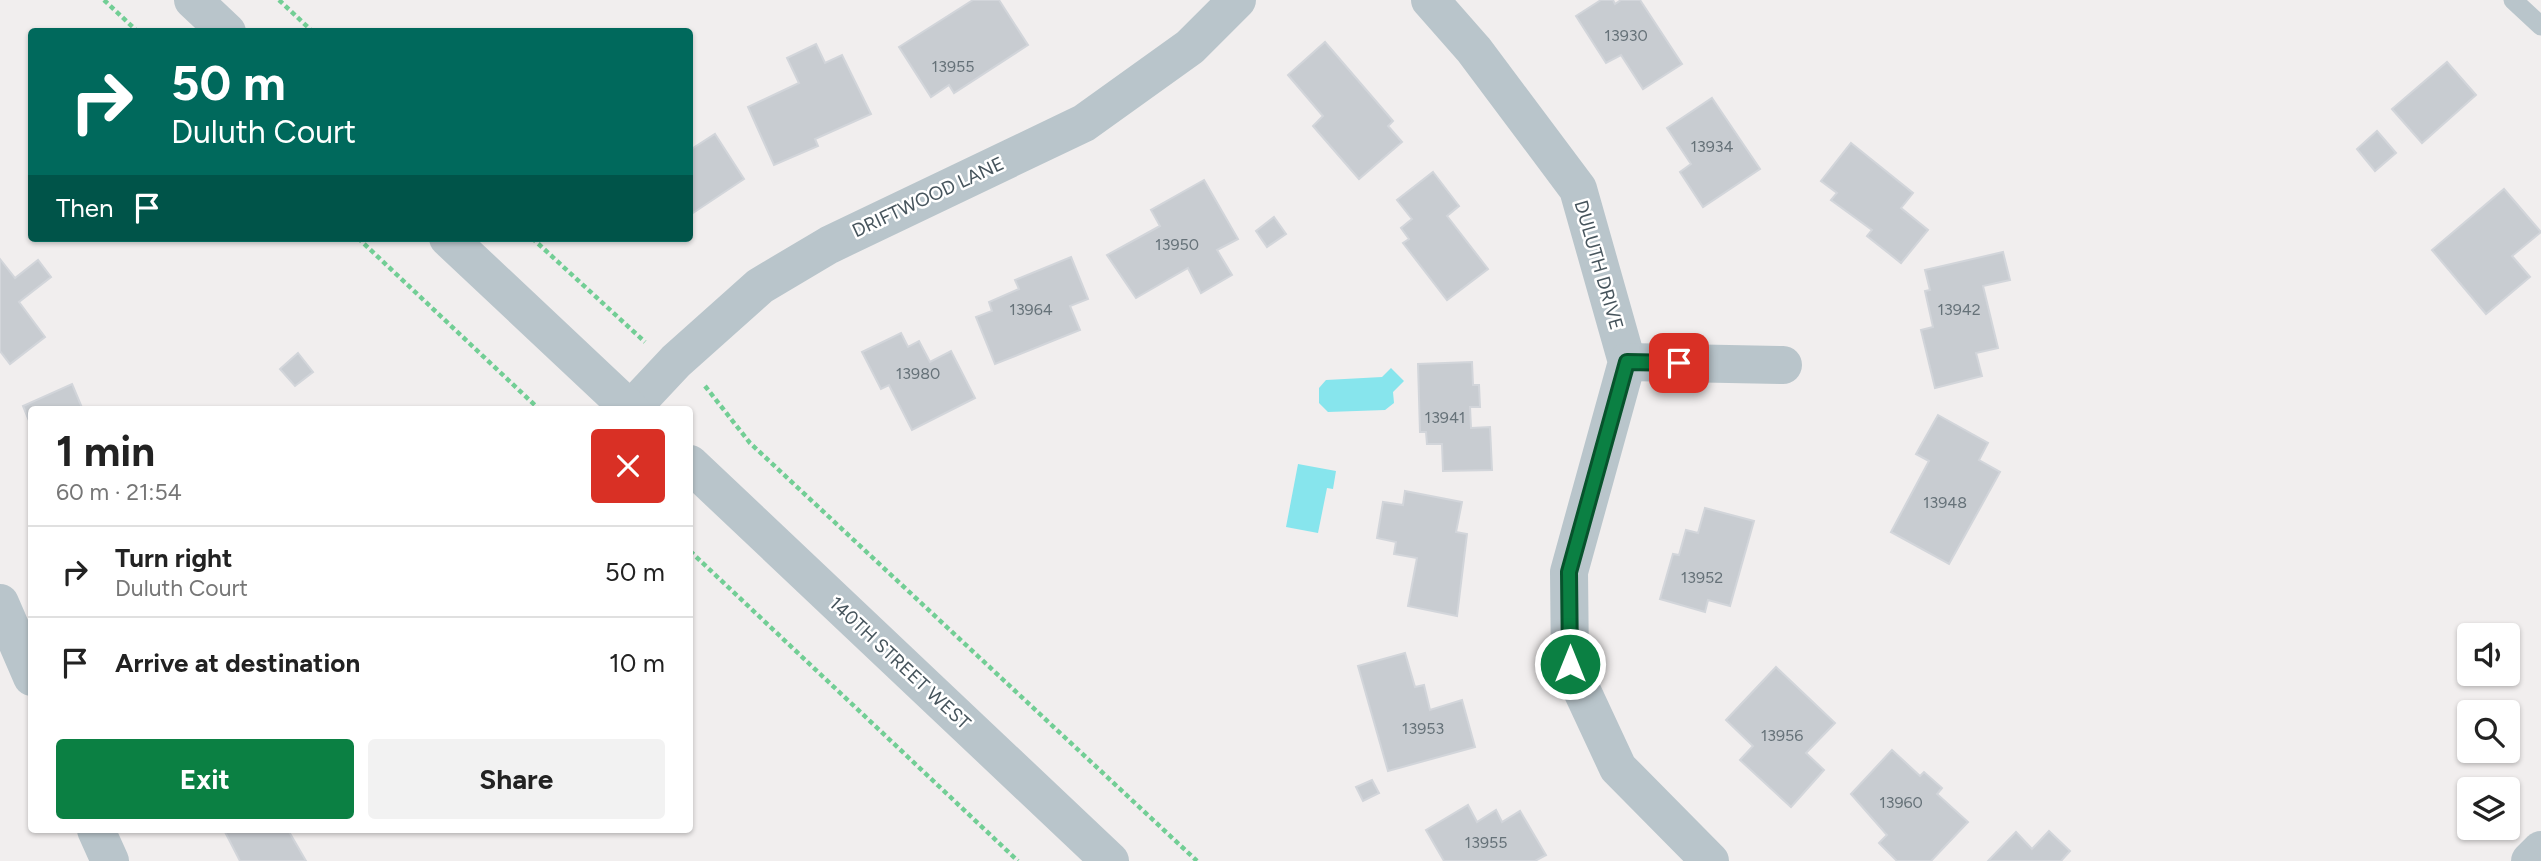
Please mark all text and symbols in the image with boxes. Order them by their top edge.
house number: 13930 [1604,26,1648,45]
text: 50 m [171,53,286,112]
icon: right [56,56,147,147]
house number: 13955 [932,57,974,76]
text: Duluth Court [171,113,356,151]
house number: 13934 [1690,137,1734,156]
street label: DRIFTWOOD LANE [848,152,1008,242]
icon: arrive [128,189,166,227]
text: Then [56,192,114,224]
street label: DULUTH DRIVE [1570,198,1628,332]
house number: 13950 [1155,235,1199,254]
house number: 13964 [1009,300,1053,319]
house number: 13942 [1937,300,1981,319]
pin [1649,333,1709,393]
icon: arrive [1660,344,1698,382]
house number: 13980 [896,364,940,383]
house number: 13941 [1425,408,1465,427]
text: 1 min [56,426,155,477]
button: close [591,429,665,503]
text: 60 m · 21:54 [56,478,182,506]
house number: 13948 [1923,493,1967,512]
text: Turn right [115,542,232,574]
icon: right [56,553,94,591]
text: 50 m [605,556,665,588]
house number: 13952 [1681,568,1723,587]
text: Duluth Court [115,574,248,602]
street label: 140TH STREET WEST [825,592,976,735]
map controls [2457,623,2520,840]
button: sound [2457,623,2520,686]
position arrow [1533,627,1607,701]
icon: arrive [56,644,94,682]
text: Arrive at destination [115,647,360,679]
text: 10 m [609,647,665,679]
button: search [2457,700,2520,763]
house number: 13953 [1402,719,1444,738]
house number: 13956 [1761,726,1803,745]
button: Exit [56,739,354,819]
button: Share [368,739,665,819]
button: layers [2457,777,2520,840]
house number: 13960 [1879,793,1923,812]
house number: 13955 [1465,833,1507,852]

